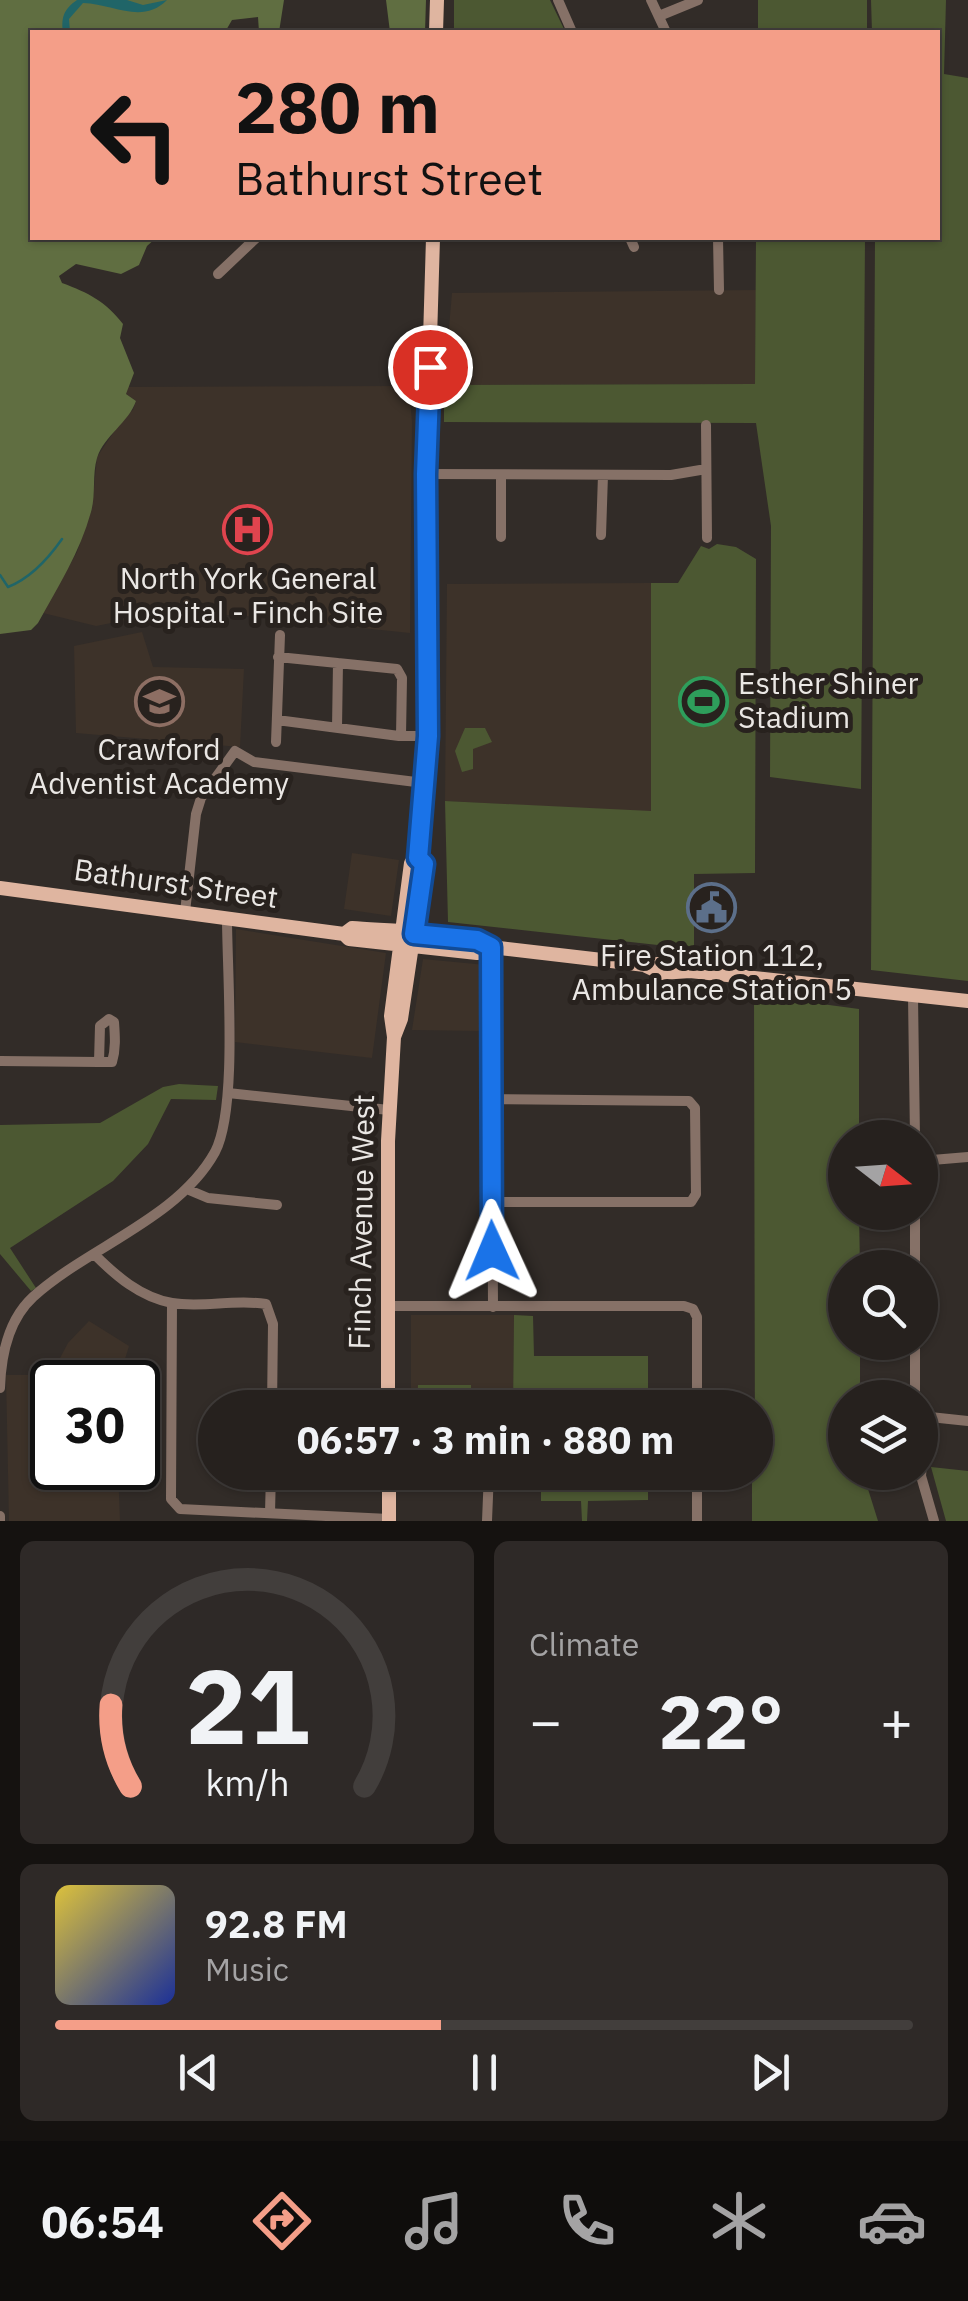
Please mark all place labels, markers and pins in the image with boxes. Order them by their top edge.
pin [388,325,473,410]
hospital icon: North York General Hospital - Finch Site [222,504,274,556]
place label: North York General Hospital - Finch Site [113,558,383,631]
place label: Esther Shiner Stadium [738,663,919,736]
school or university icon: Crawford Adventist Academy [133,675,185,727]
sports icon: Esther Shiner Stadium [677,675,729,727]
place label: Crawford Adventist Academy [29,729,289,802]
public building icon: Fire Station 112, Ambulance Station 5 [686,881,738,933]
place label: Fire Station 112, Ambulance Station 5 [572,935,852,1008]

